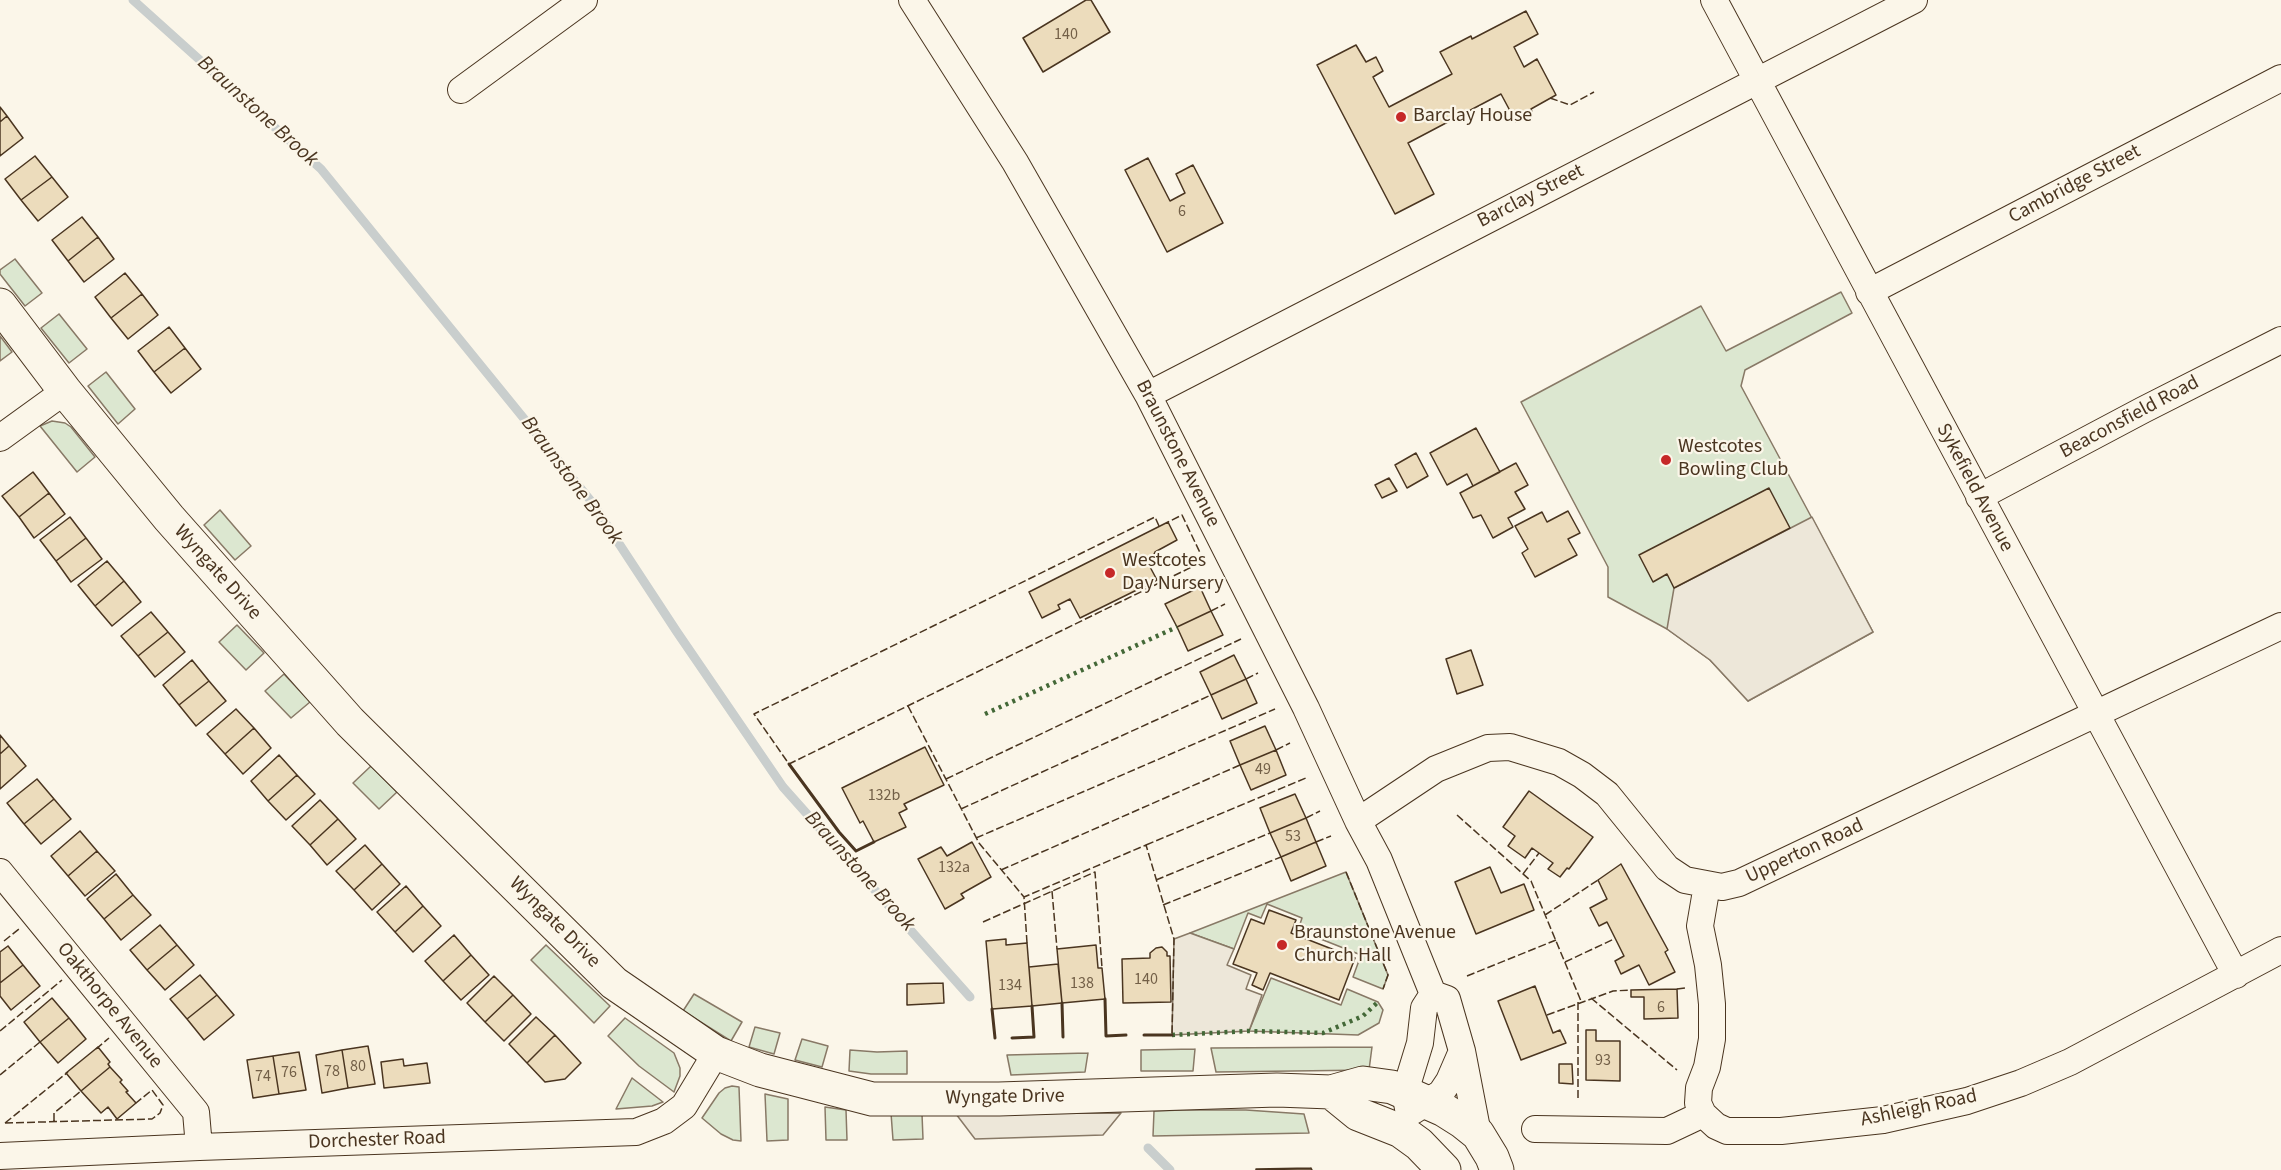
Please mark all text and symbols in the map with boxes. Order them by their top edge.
house number: 140 [1054,25,1078,45]
water label: Braunstone Brook [191,51,323,173]
place label: Barclay House [1413,105,1532,129]
marker: Barclay House [1394,110,1408,124]
street label: Cambridge Street [2005,140,2145,230]
street label: Barclay Street [1474,160,1588,234]
house number: 6 [1178,202,1186,222]
street label: Beaconsfield Road [2056,371,2204,465]
street label: Braunstone Avenue [1130,376,1224,532]
water label: Braunstone Brook [515,412,627,550]
street label: Sykefield Avenue [1930,420,2018,556]
place label: Westcotes Bowling Club [1678,436,1788,483]
marker: Westcotes Bowling Club [1659,453,1673,467]
street label: Wyngate Drive [168,521,266,625]
place label: Westcotes Day Nursery [1122,550,1223,597]
marker: Westcotes Day Nursery [1103,566,1117,580]
house number: 49 [1255,760,1271,780]
house number: 132b [868,786,900,806]
water label: Braunstone Brook [798,806,920,938]
street label: Upperton Road [1742,814,1868,890]
house number: 53 [1285,827,1301,847]
house number: 132a [938,858,970,878]
street label: Wyngate Drive [503,872,605,974]
place label: Braunstone Avenue Church Hall [1294,922,1456,969]
street label: Oakthorpe Avenue [51,938,167,1074]
marker: Braunstone Avenue Church Hall [1275,938,1289,952]
house number: 140 [1134,970,1158,990]
house number: 138 [1070,974,1094,994]
house number: 134 [998,976,1022,996]
house number: 6 [1657,998,1665,1018]
house number: 93 [1595,1051,1611,1071]
house number: 80 [350,1057,366,1077]
house number: 78 [324,1062,340,1082]
house number: 76 [281,1063,297,1083]
house number: 74 [255,1067,271,1087]
street label: Wyngate Drive [945,1085,1065,1111]
street label: Ashleigh Road [1859,1085,1979,1133]
street label: Dorchester Road [308,1127,446,1155]

